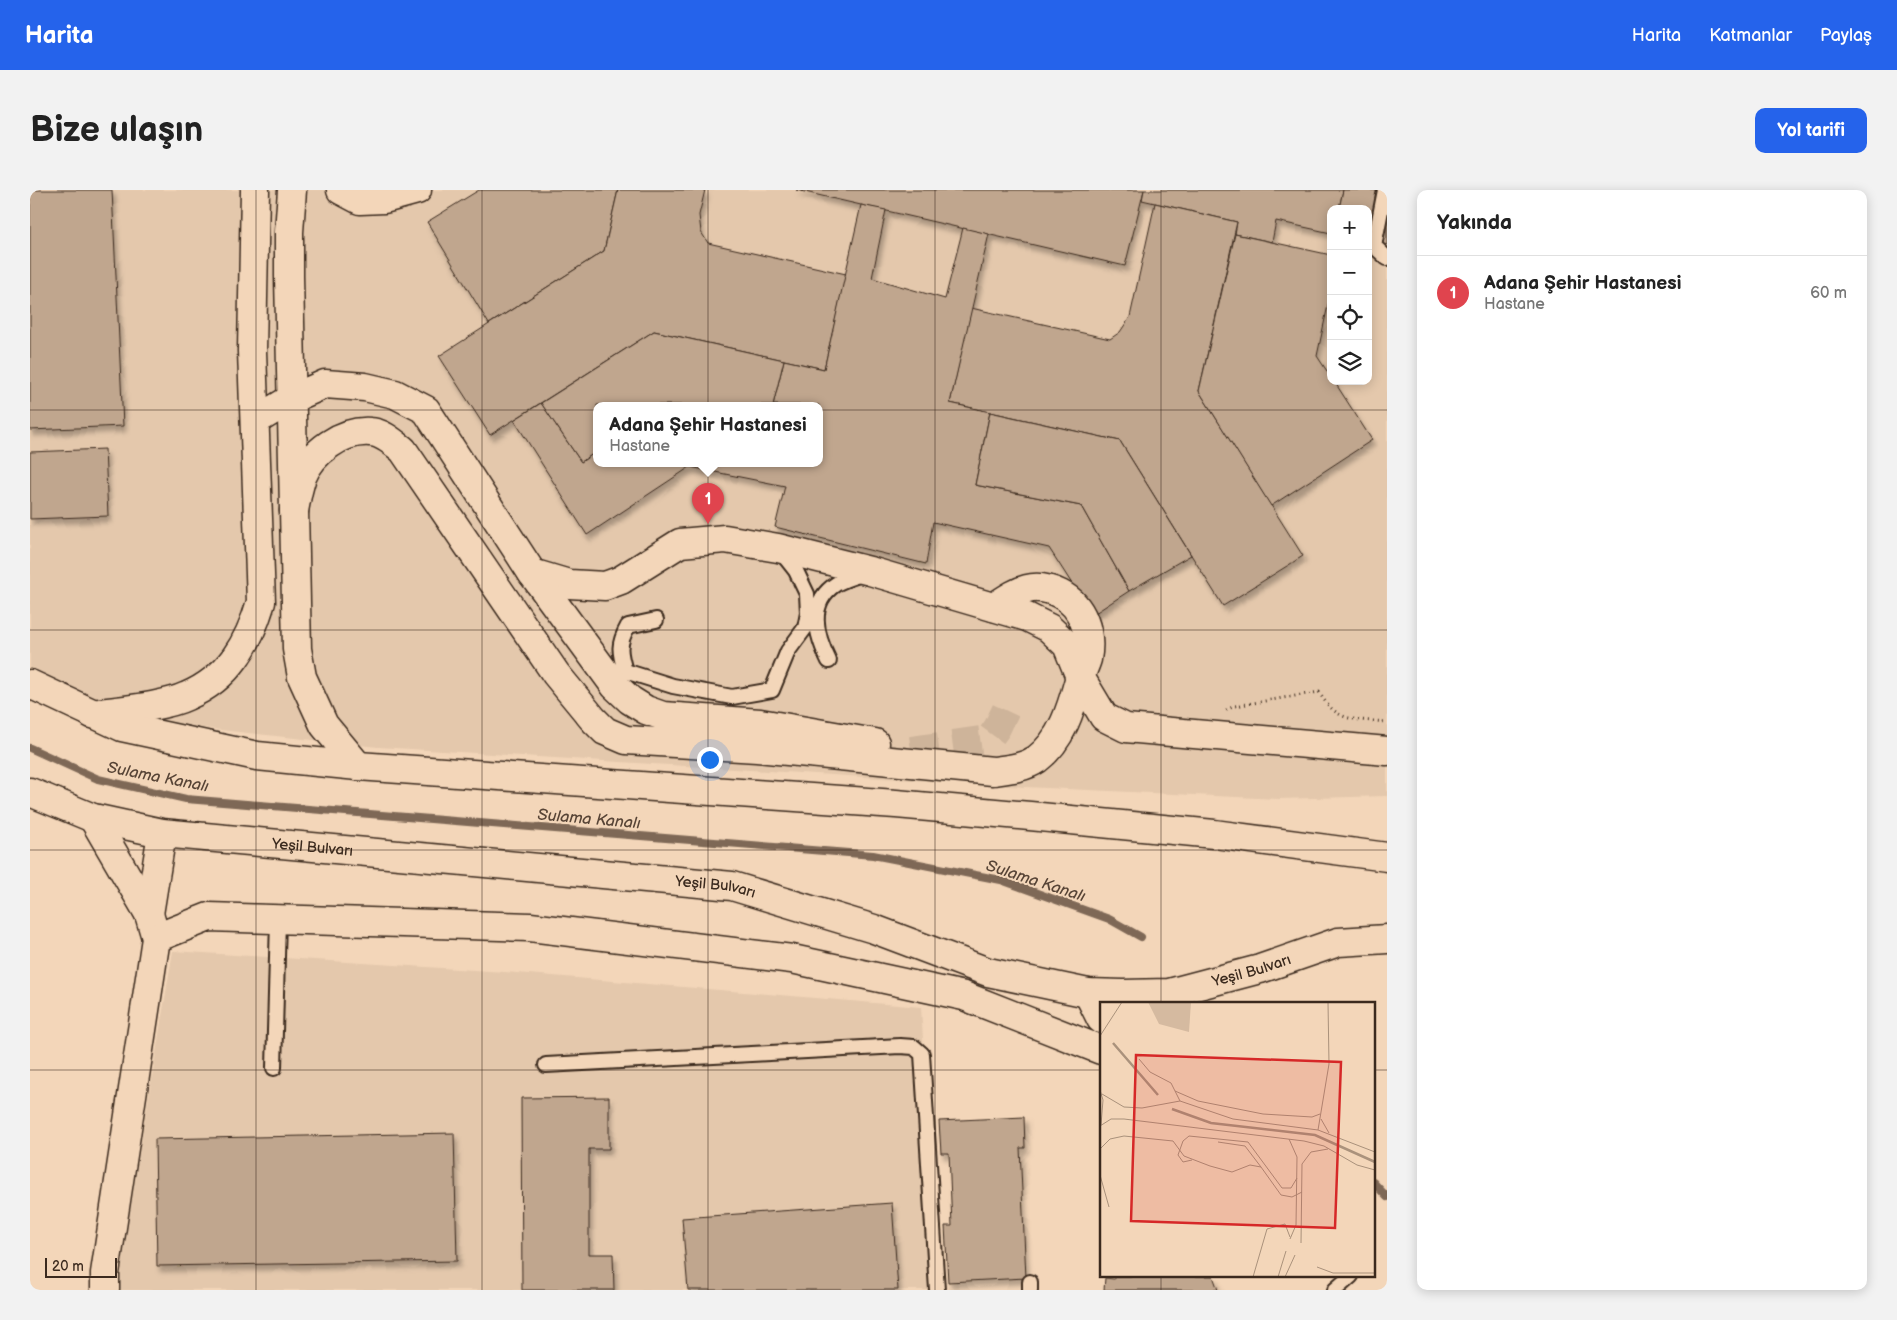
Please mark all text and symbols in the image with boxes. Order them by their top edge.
text: Harita [25,21,93,50]
text: Harita [1632,25,1681,46]
text: Katmanlar [1709,25,1792,46]
text: Paylaş [1820,25,1872,46]
button: Yol tarifi [1755,108,1867,153]
text: Bize ulaşın [30,109,203,152]
map controls [1327,205,1372,385]
button: + [1327,205,1372,250]
text: Yakında [1437,210,1512,235]
button: − [1327,250,1372,295]
text: Adana Şehir Hastanesi [1484,272,1681,295]
text: 1 [1450,284,1456,303]
text: 60 m [1810,284,1847,303]
button: locate [1327,295,1372,340]
text: Hastane [1484,295,1545,314]
button: layers [1327,340,1372,385]
popup [593,402,823,467]
text: Adana Şehir Hastanesi [609,414,807,437]
text: Hastane [609,437,670,456]
pin: 1 [692,483,724,524]
your location [697,747,723,773]
water label: Sulama Kanalı [105,758,210,797]
water label: Sulama Kanalı [537,806,641,833]
street label: Yeşil Bulvarı [270,834,354,861]
water label: Sulama Kanalı [983,856,1088,906]
street label: Yeşil Bulvarı [673,872,758,903]
street label: Yeşil Bulvarı [1209,950,1293,992]
inset map [1100,1002,1374,1278]
scale bar [45,1255,118,1278]
text: 20 m [52,1258,84,1275]

